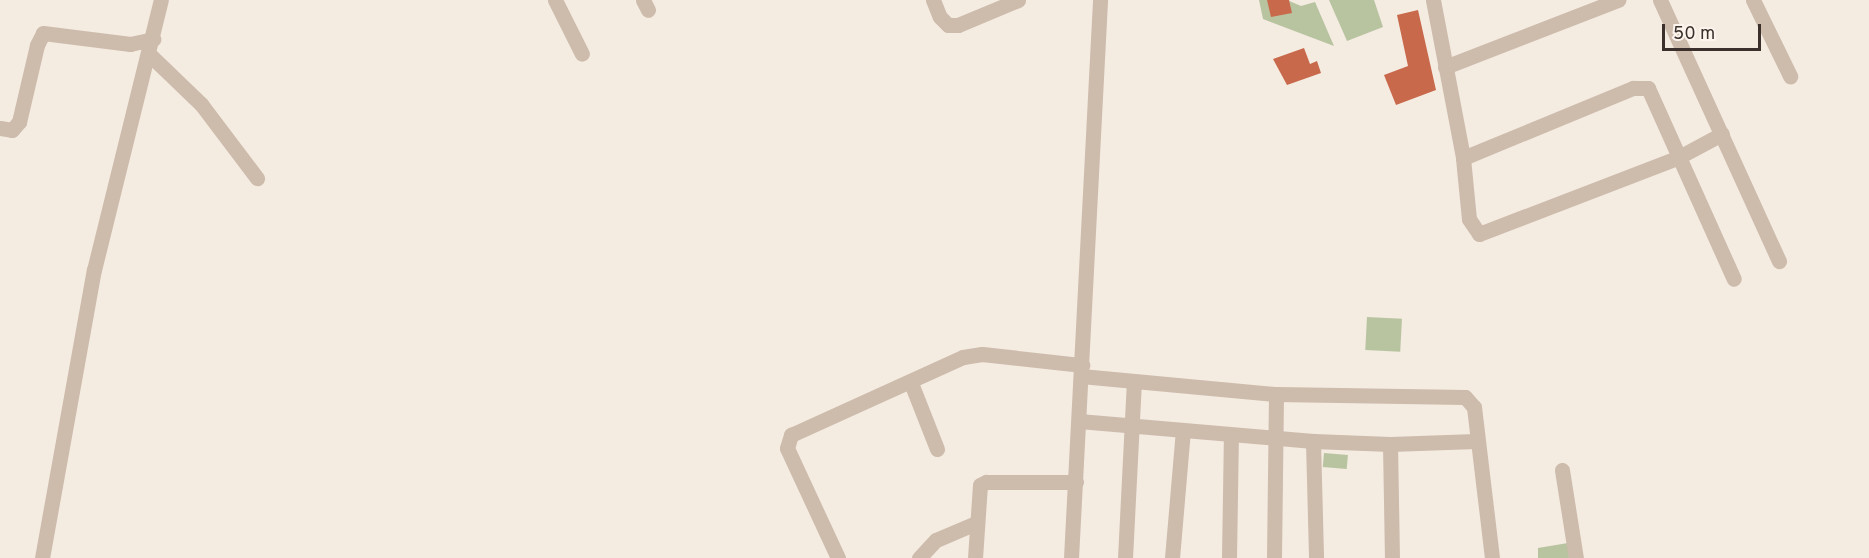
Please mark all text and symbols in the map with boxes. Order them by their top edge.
scale bar [1665,12,1764,50]
text: 50 m [1673,23,1715,46]

